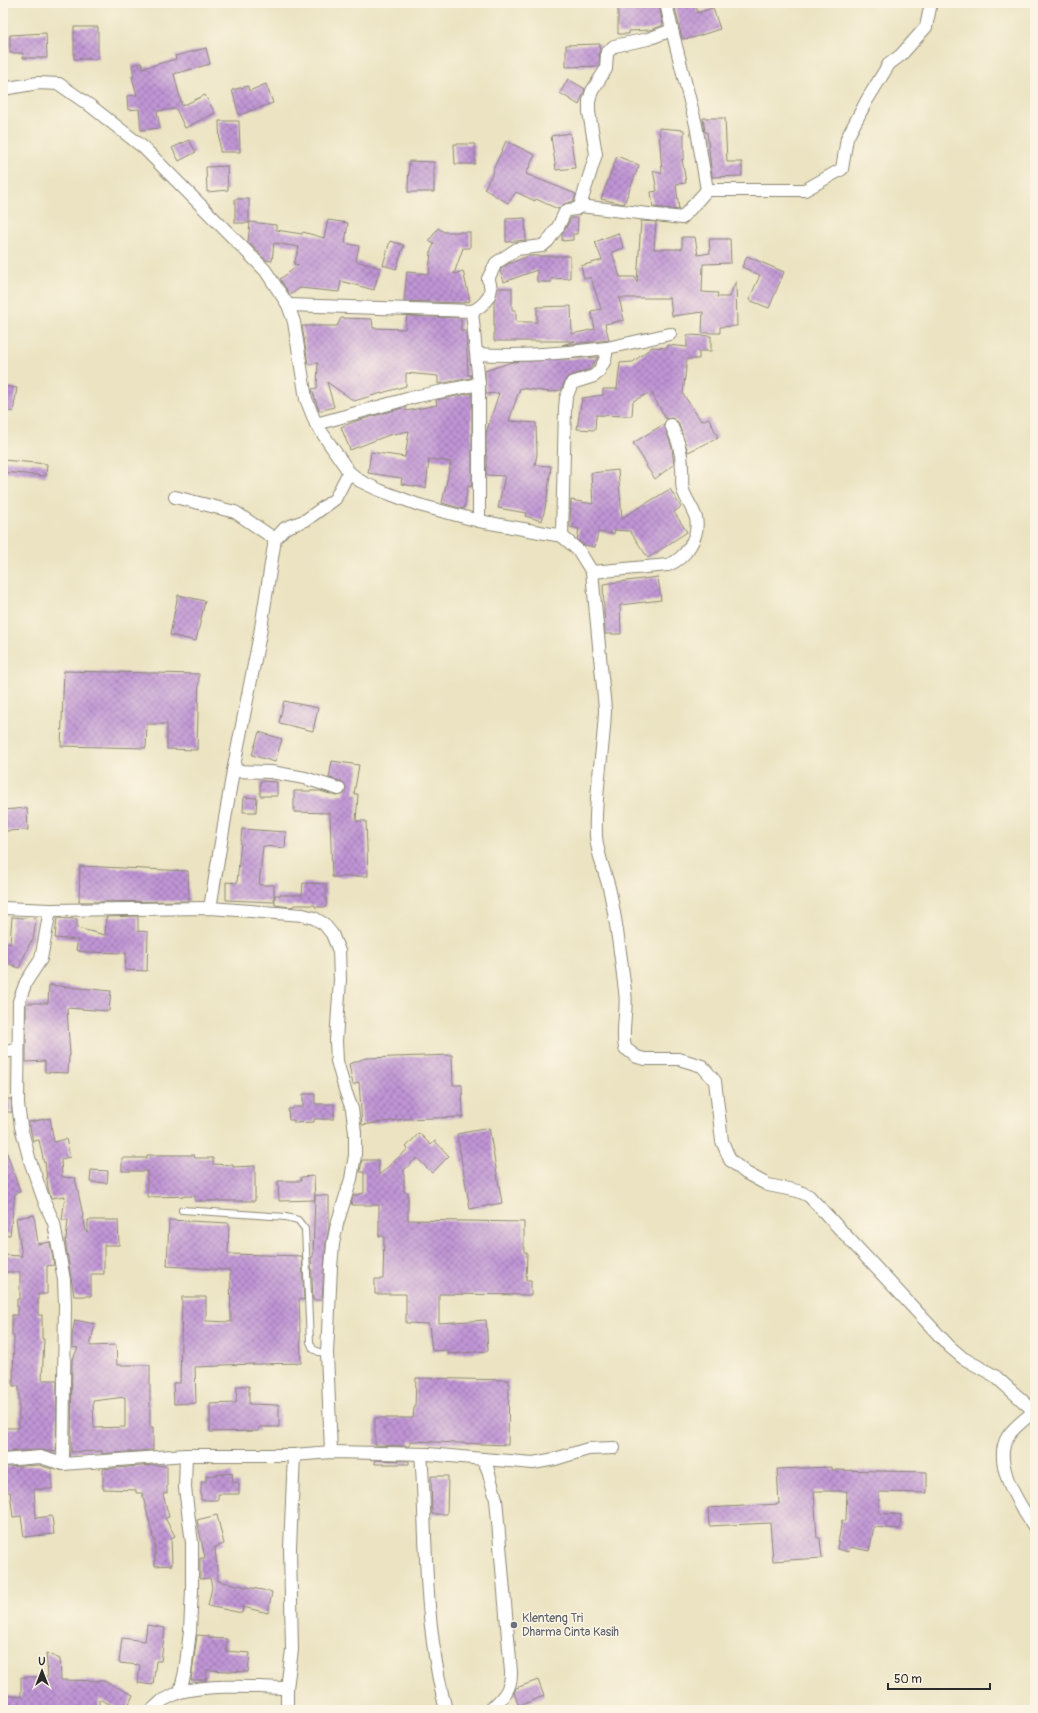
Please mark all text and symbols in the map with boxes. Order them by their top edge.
place label: Klenteng Tri Dharma Cinta Kasih [522,1611,619,1640]
marker: Klenteng Tri Dharma Cinta Kasih [509,1620,519,1630]
north arrow [22,1651,62,1691]
text: U [38,1655,46,1668]
scale bar [888,1665,990,1691]
text: 50 m [894,1672,922,1687]

